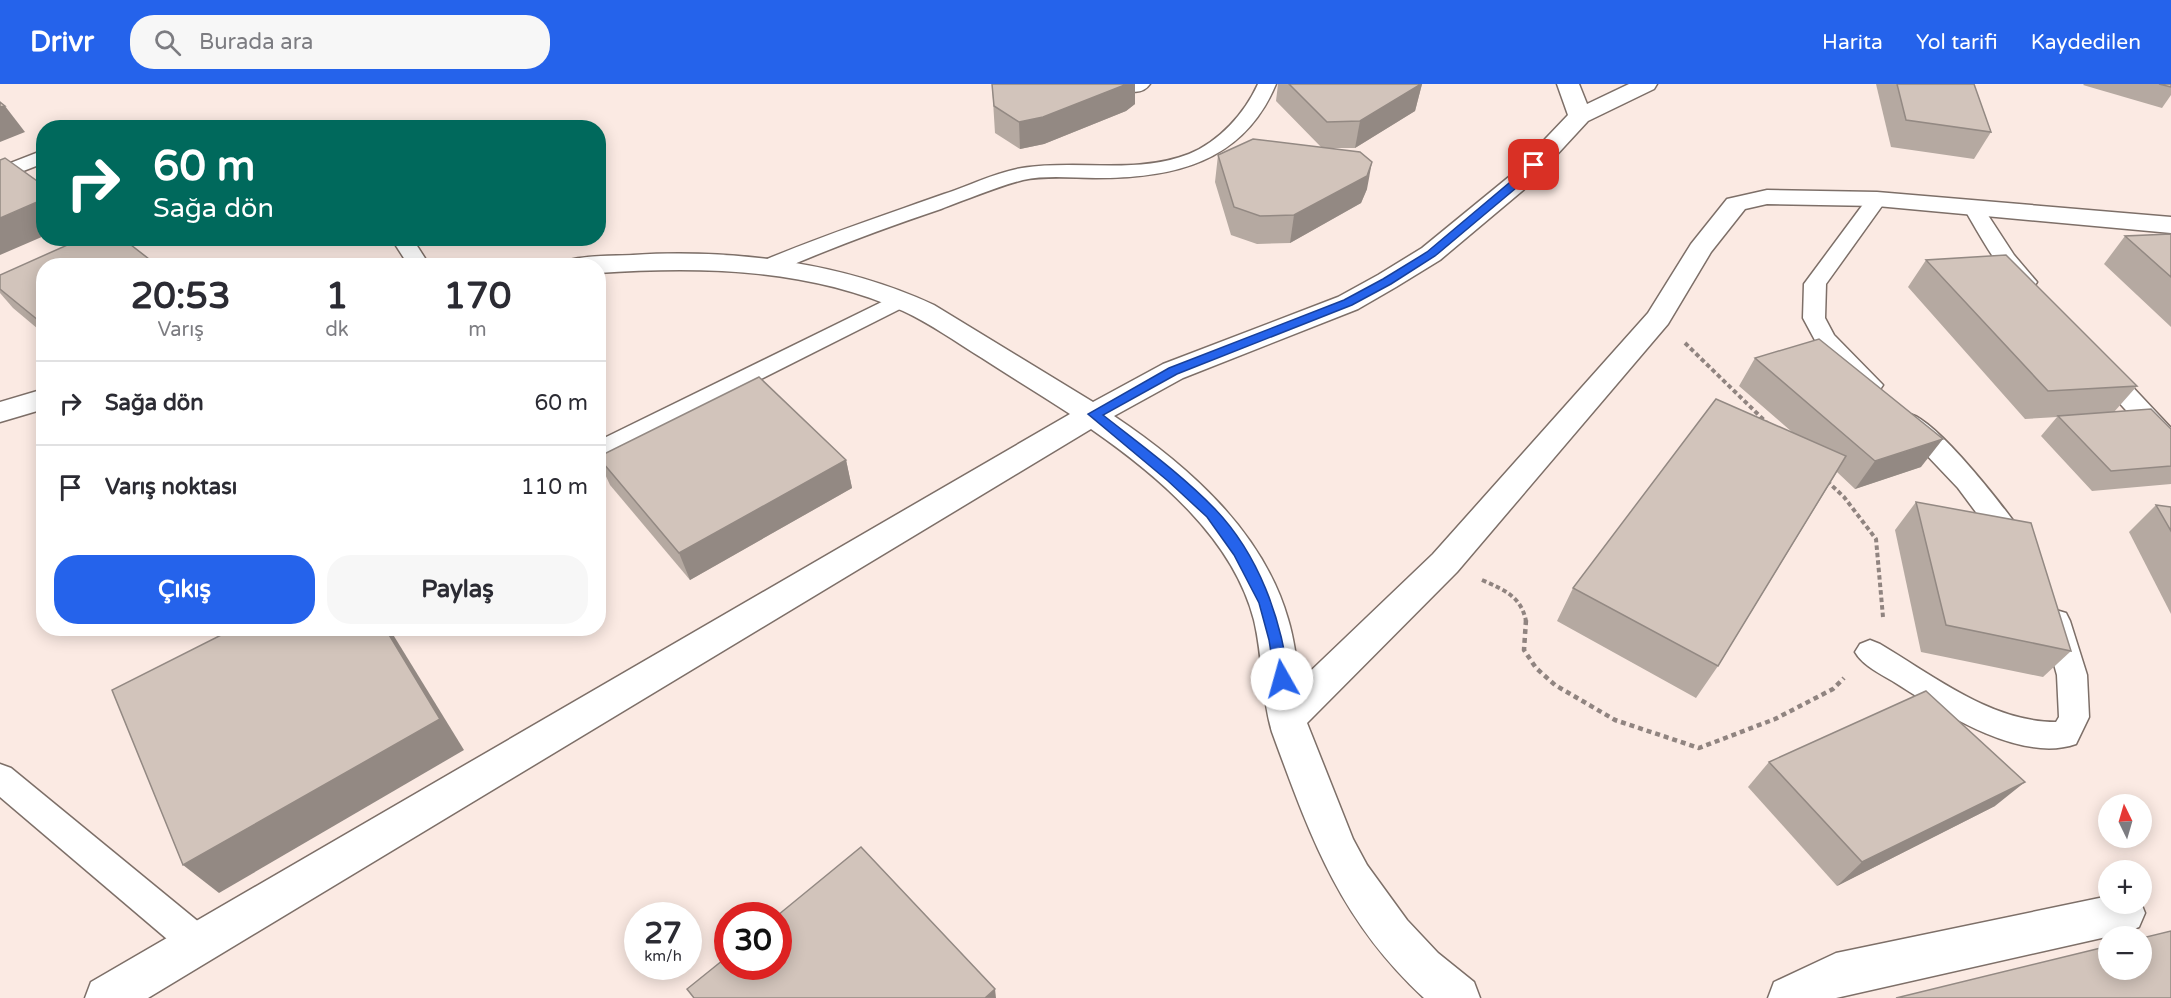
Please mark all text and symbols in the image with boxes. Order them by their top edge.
search box [130,15,550,69]
text: Drivr [30,25,94,59]
icon: search [151,26,184,59]
text: Burada ara [199,29,313,55]
text: Harita [1822,30,1883,55]
text: Yol tarifi [1916,30,1998,55]
text: Kaydedilen [2031,30,2141,55]
pin [1508,139,1559,190]
text: 60 m [153,141,255,192]
icon: right [54,144,132,222]
icon: arrive [1517,148,1550,181]
text: Sağa dön [153,192,274,225]
text: 20:53 [131,275,231,318]
text: 1 [326,275,348,318]
text: 170 [443,275,511,318]
text: Varış [157,318,204,342]
text: dk [325,318,349,342]
text: m [468,318,487,342]
icon: right [54,387,87,420]
text: Sağa dön [105,390,204,416]
text: 60 m [534,390,588,416]
icon: arrive [54,471,87,504]
text: Varış noktası [105,474,237,500]
text: 110 m [521,474,588,500]
button: Çıkış [54,555,315,624]
button: Paylaş [327,555,588,624]
position arrow [1250,647,1314,711]
north arrow [2098,794,2152,848]
map controls [2098,794,2152,980]
button: + [2098,860,2152,914]
speed limit sign: 30 [714,902,792,980]
text: 27 [644,915,682,952]
button: − [2098,926,2152,980]
text: km/h [644,947,682,965]

